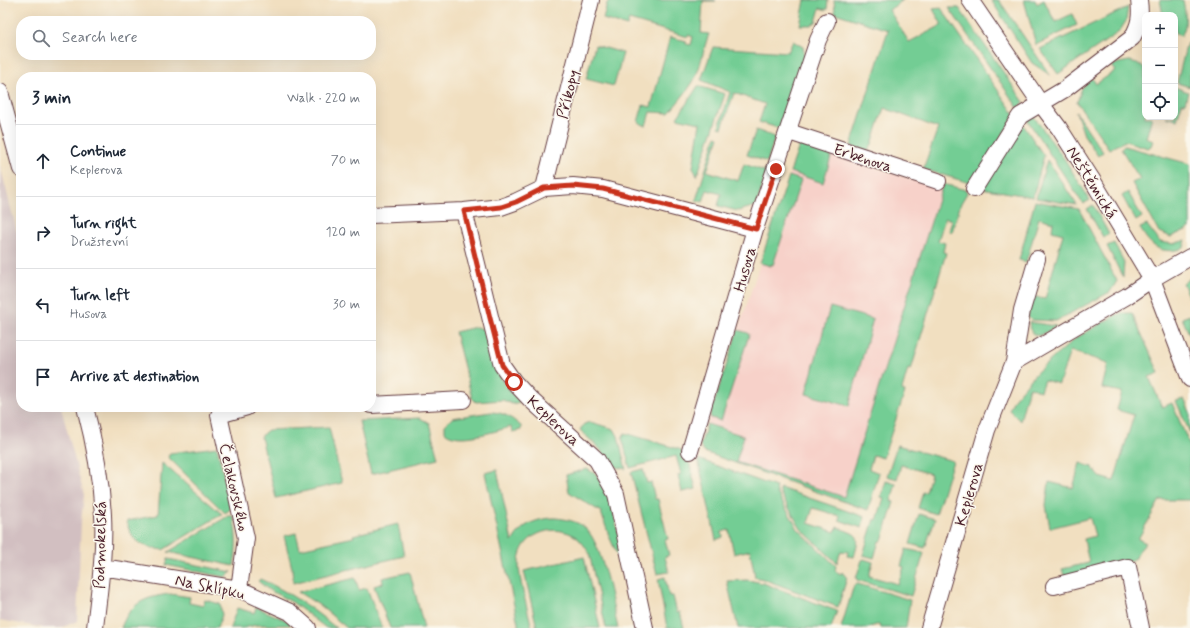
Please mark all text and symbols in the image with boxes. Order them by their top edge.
map controls [1142,12,1178,120]
button: + [1142,12,1178,48]
search box [16,16,376,60]
icon: search [30,27,52,49]
text: Search here [62,28,138,48]
button: − [1142,48,1178,84]
street label: Příkopy [552,68,585,121]
button: locate [1142,84,1178,120]
text: 3 min [32,87,71,109]
text: Walk · 220 m [287,90,360,107]
street label: Erbenova [831,139,894,178]
text: Continue [70,142,126,162]
street label: Neštěmická [1061,143,1122,223]
icon: ahead [32,150,54,172]
text: 70 m [331,152,360,169]
route end [767,160,785,178]
text: Keplerova [70,162,123,179]
text: Turn right [70,214,137,234]
icon: right [32,222,54,244]
text: 120 m [326,224,360,241]
text: Družstevní [70,234,129,251]
street label: Husova [729,244,762,294]
text: Turn left [70,286,130,306]
icon: left [32,294,54,316]
text: 30 m [333,296,360,313]
text: Husova [70,306,107,323]
icon: arrive [32,366,54,388]
text: Arrive at destination [70,367,199,387]
route start [505,373,523,391]
street label: Keplerova [522,391,584,451]
street label: Čelakovského [213,441,254,533]
street label: Keplerova [950,460,989,529]
street label: Podmokelská [89,501,112,589]
street label: Na Sklípku [173,570,246,605]

